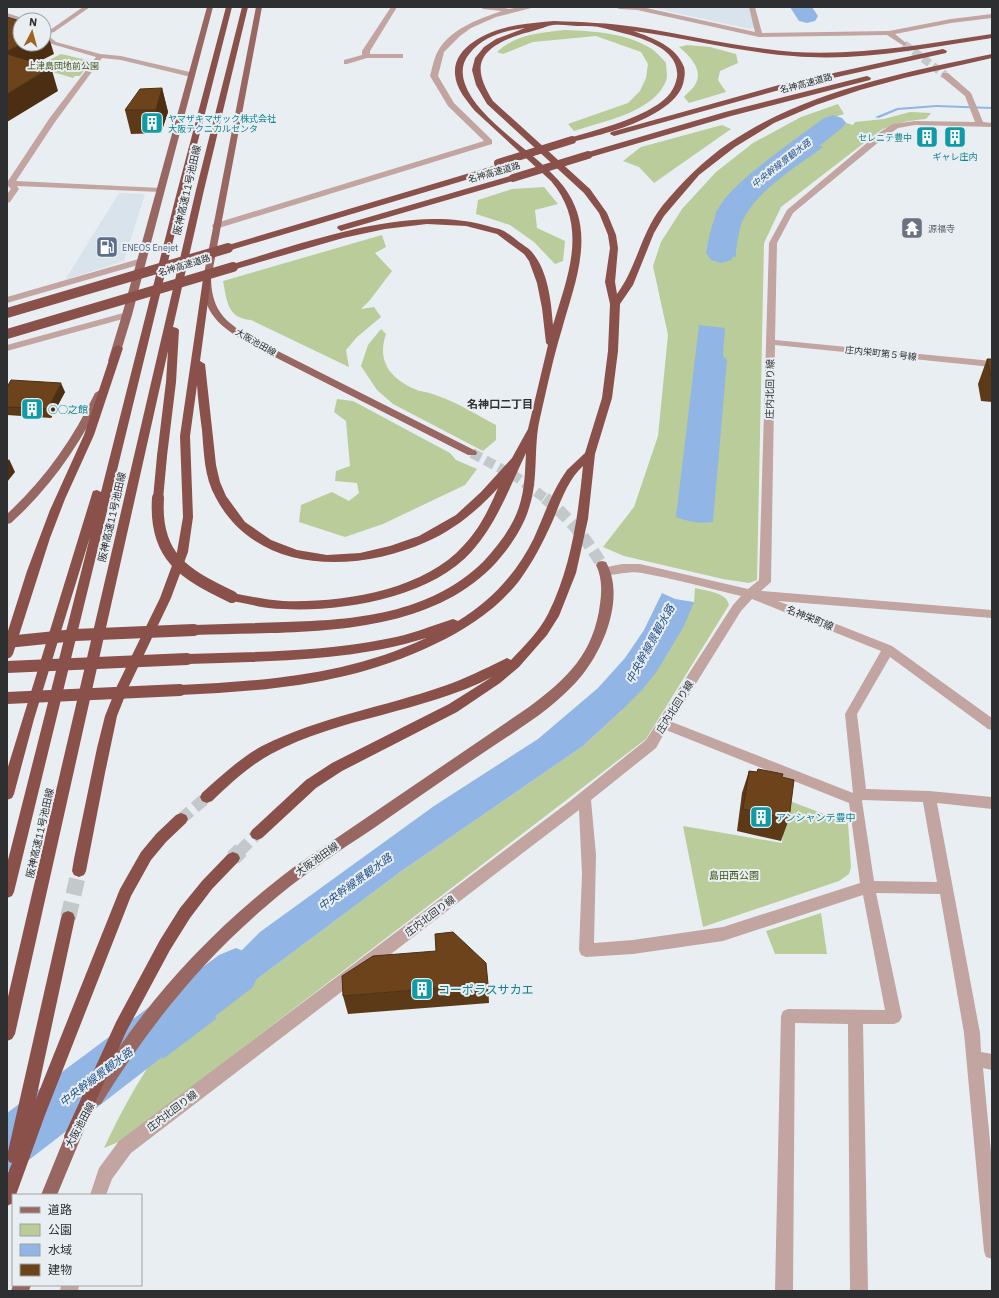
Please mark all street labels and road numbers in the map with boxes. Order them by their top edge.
street label: 名神高速道路 [778,71,834,95]
street label: 阪神高速11号池田線 [170,144,204,236]
street label: 名神高速道路 [467,159,521,185]
street label: 名神高速道路 [157,252,211,278]
street label: 大阪池田線 [234,326,279,359]
street label: 庄内栄町第５号線 [845,344,918,362]
street label: 庄内北回り線 [763,359,777,419]
street label: 阪神高速11号池田線 [95,471,129,563]
street label: 名神栄町線 [784,603,836,633]
street label: 庄内北回り線 [654,678,696,736]
street label: 阪神高速11号池田線 [23,787,57,879]
street label: 大阪池田線 [293,839,341,879]
street label: 庄内北回り線 [402,893,458,939]
street label: 庄内北回り線 [144,1088,200,1134]
street label: 大阪池田線 [63,1100,97,1150]

